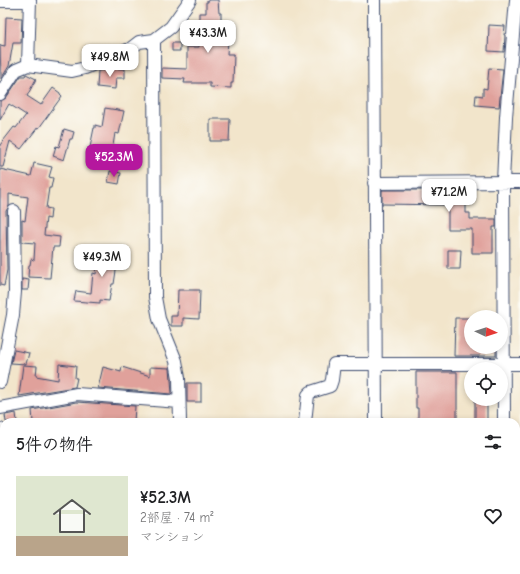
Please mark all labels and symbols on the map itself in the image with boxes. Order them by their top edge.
pin: ¥43.3M [175,20,241,54]
pin: ¥49.8M [77,44,143,78]
pin: ¥52.3M [81,144,147,178]
pin: ¥71.2M [416,179,482,213]
pin: ¥49.3M [69,244,135,278]
north arrow [464,310,508,354]

